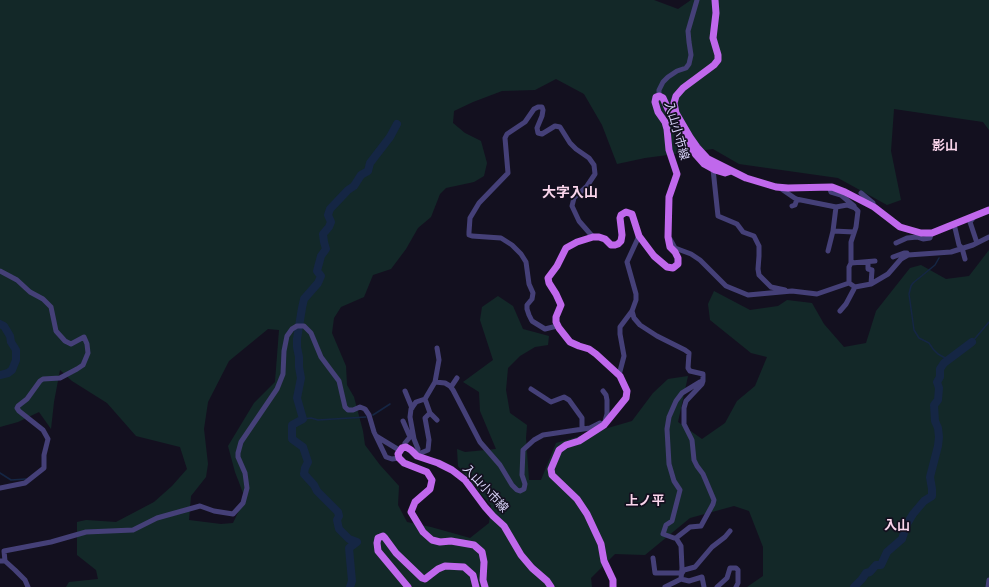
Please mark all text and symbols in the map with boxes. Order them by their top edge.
street label: 入山小市線 [661,100,691,162]
district label: 影山 [932,139,958,155]
district label: 大字入山 [542,185,598,201]
street label: 入山小市線 [459,462,511,516]
district label: 上ノ平 [626,494,664,510]
district label: 入山 [884,519,910,535]

